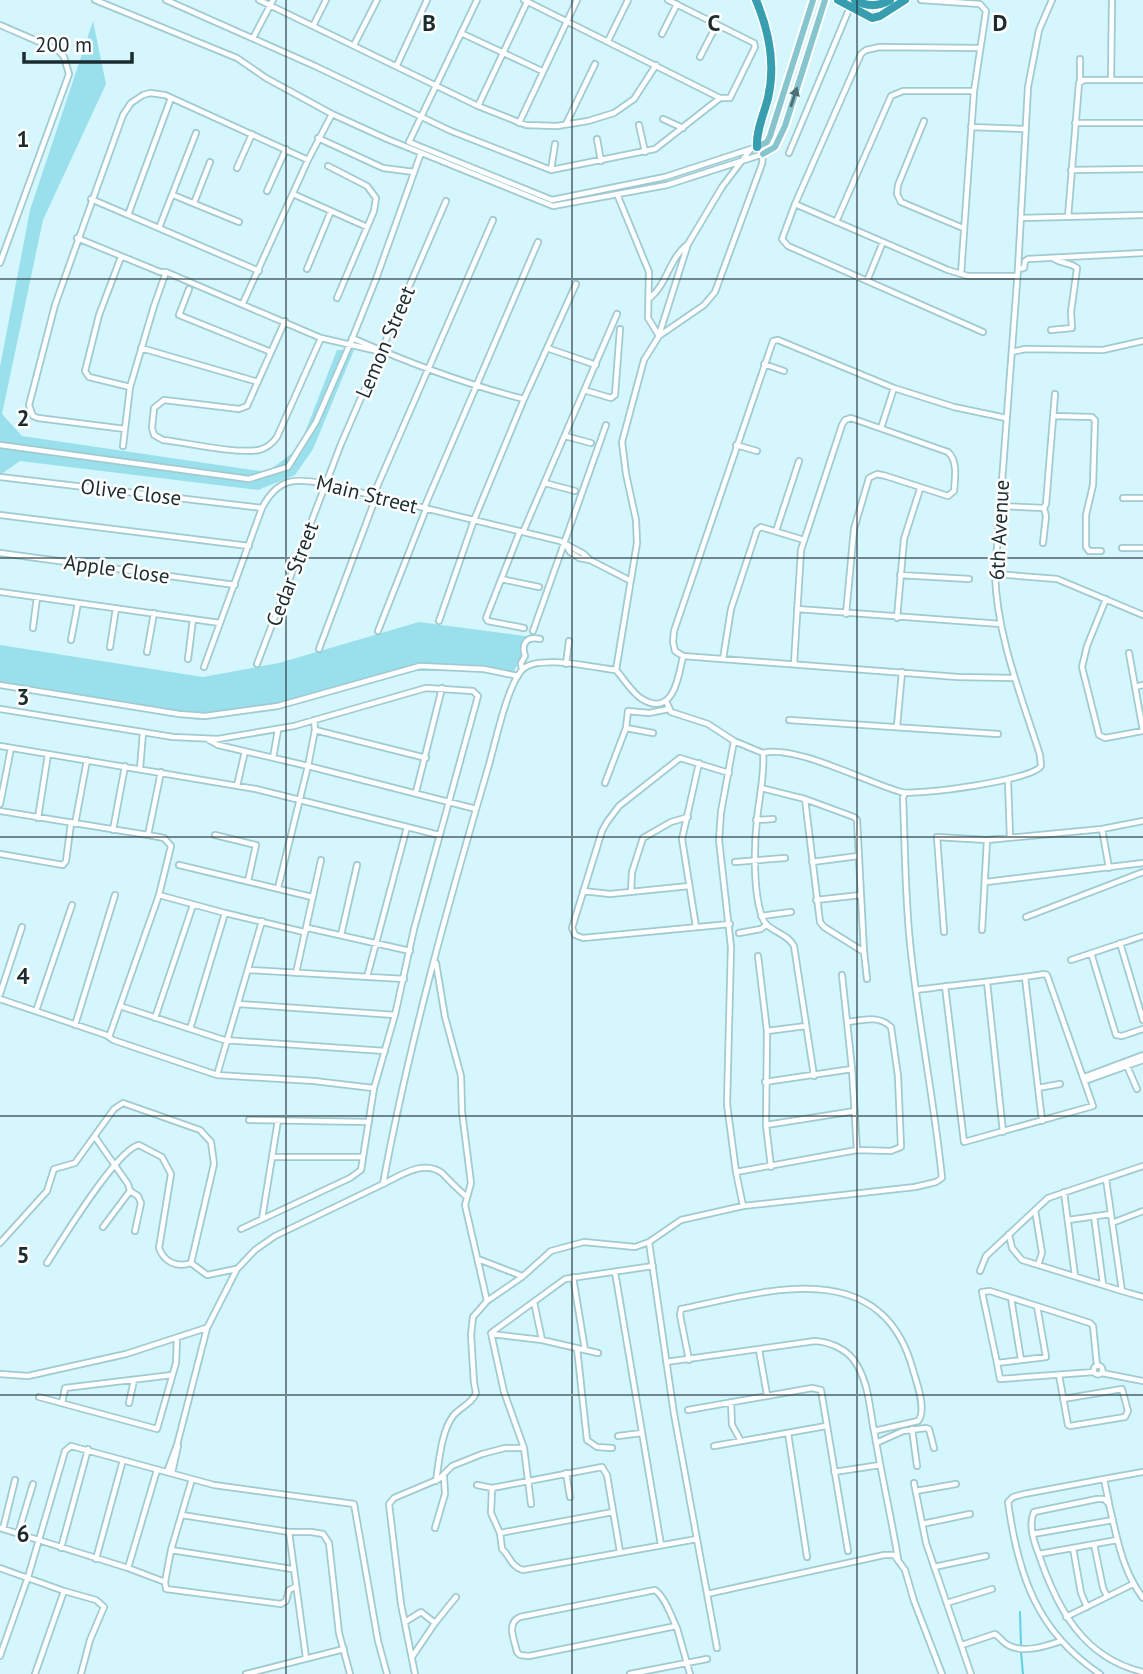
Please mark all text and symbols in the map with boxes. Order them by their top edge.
text: B [422,8,436,37]
text: C [708,8,721,37]
text: D [993,8,1007,37]
scale bar [24,21,133,65]
text: 200 m [35,31,92,58]
one-way arrow [789,86,800,107]
text: 1 [16,124,30,153]
street label: Lemon Street [349,282,421,402]
text: 2 [16,403,30,432]
street label: Main Street [314,468,420,520]
street label: Olive Close [79,472,183,512]
street label: 6th Avenue [983,479,1015,581]
street label: Cedar Street [260,518,324,630]
street label: Apple Close [62,548,172,590]
text: 3 [16,682,30,711]
text: 4 [16,961,30,990]
text: 5 [16,1240,30,1269]
text: 6 [16,1519,30,1548]

